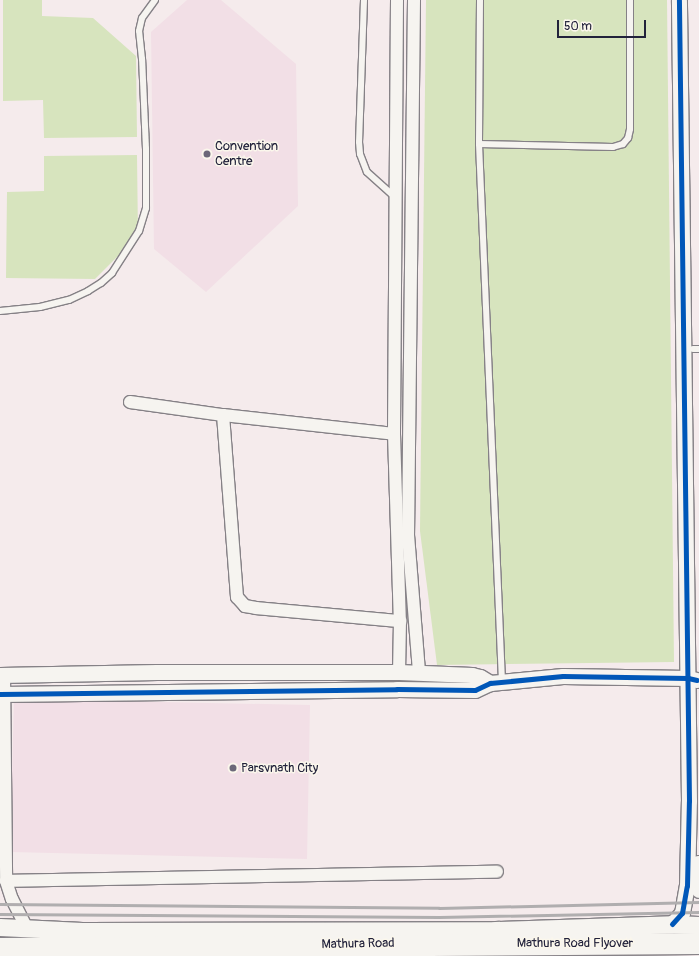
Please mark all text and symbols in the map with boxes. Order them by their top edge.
scale bar [559,12,648,38]
text: 50 m [564,19,592,34]
place label: Convention Centre [215,139,278,170]
marker: Convention Centre [202,149,212,159]
place label: Parsvnath City [241,760,318,776]
marker: Parsvnath City [228,763,238,773]
street label: Mathura Road Flyover [517,935,633,951]
street label: Mathura Road [321,936,395,952]

